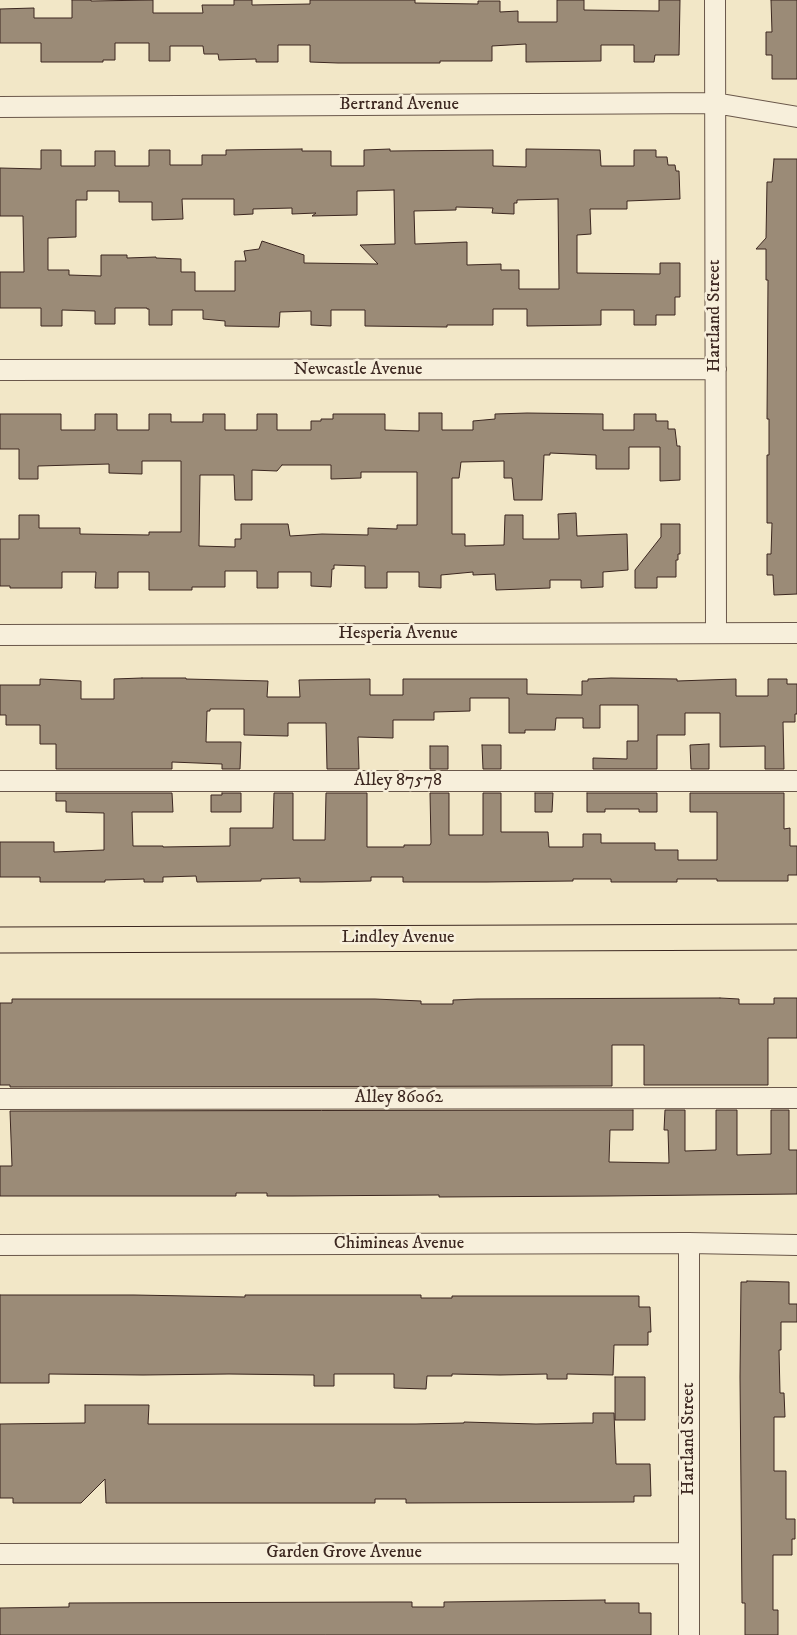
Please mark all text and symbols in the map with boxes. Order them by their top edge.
street label: Bertrand Avenue [339,94,459,116]
street label: Hartland Street [704,259,726,373]
street label: Newcastle Avenue [293,359,423,381]
street label: Hesperia Avenue [338,623,458,645]
street label: Alley 87578 [354,770,442,792]
street label: Lindley Avenue [341,927,455,949]
street label: Alley 86062 [355,1087,443,1109]
street label: Chimineas Avenue [334,1233,464,1255]
street label: Hartland Street [678,1382,700,1496]
street label: Garden Grove Avenue [266,1542,422,1564]

